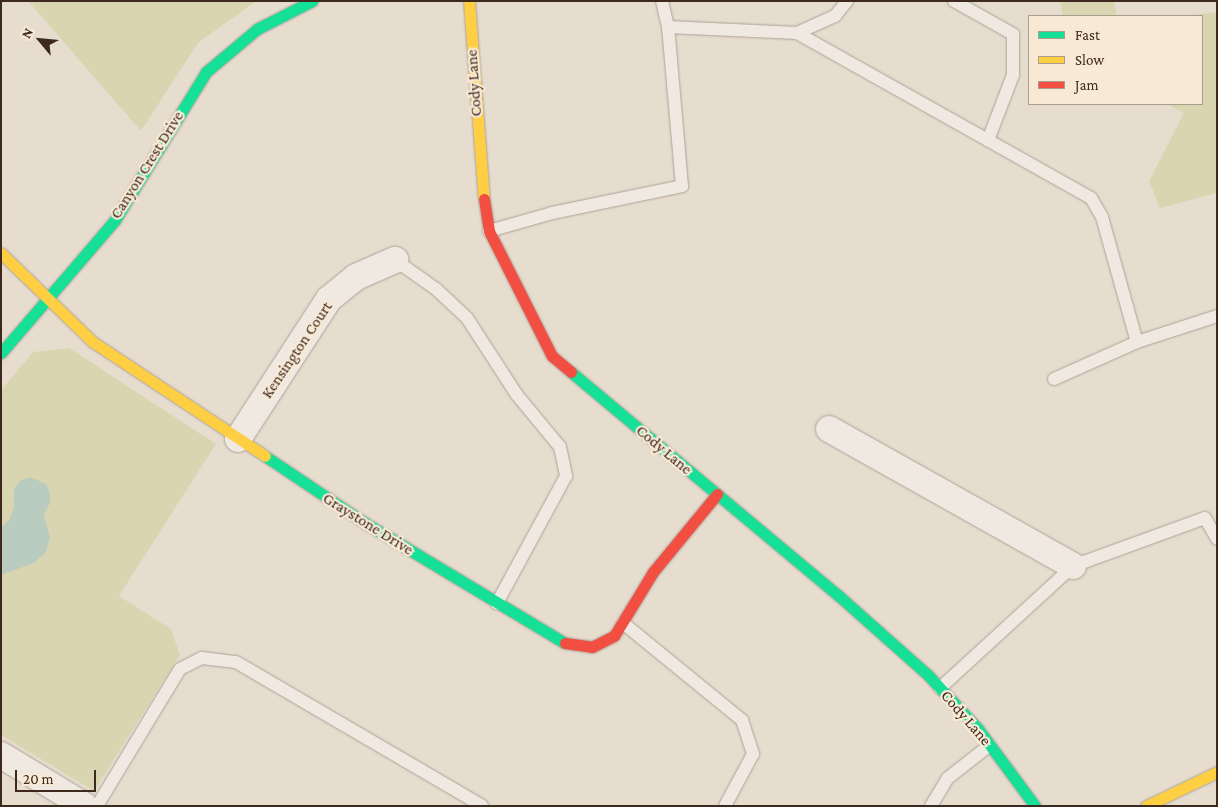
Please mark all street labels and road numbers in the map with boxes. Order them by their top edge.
street label: Cody Lane [462,49,486,117]
street label: Canyon Crest Drive [106,108,188,222]
street label: Kensington Court [257,298,337,402]
street label: Cody Lane [632,421,696,479]
street label: Graystone Drive [319,489,417,559]
street label: Cody Lane [937,686,995,750]

